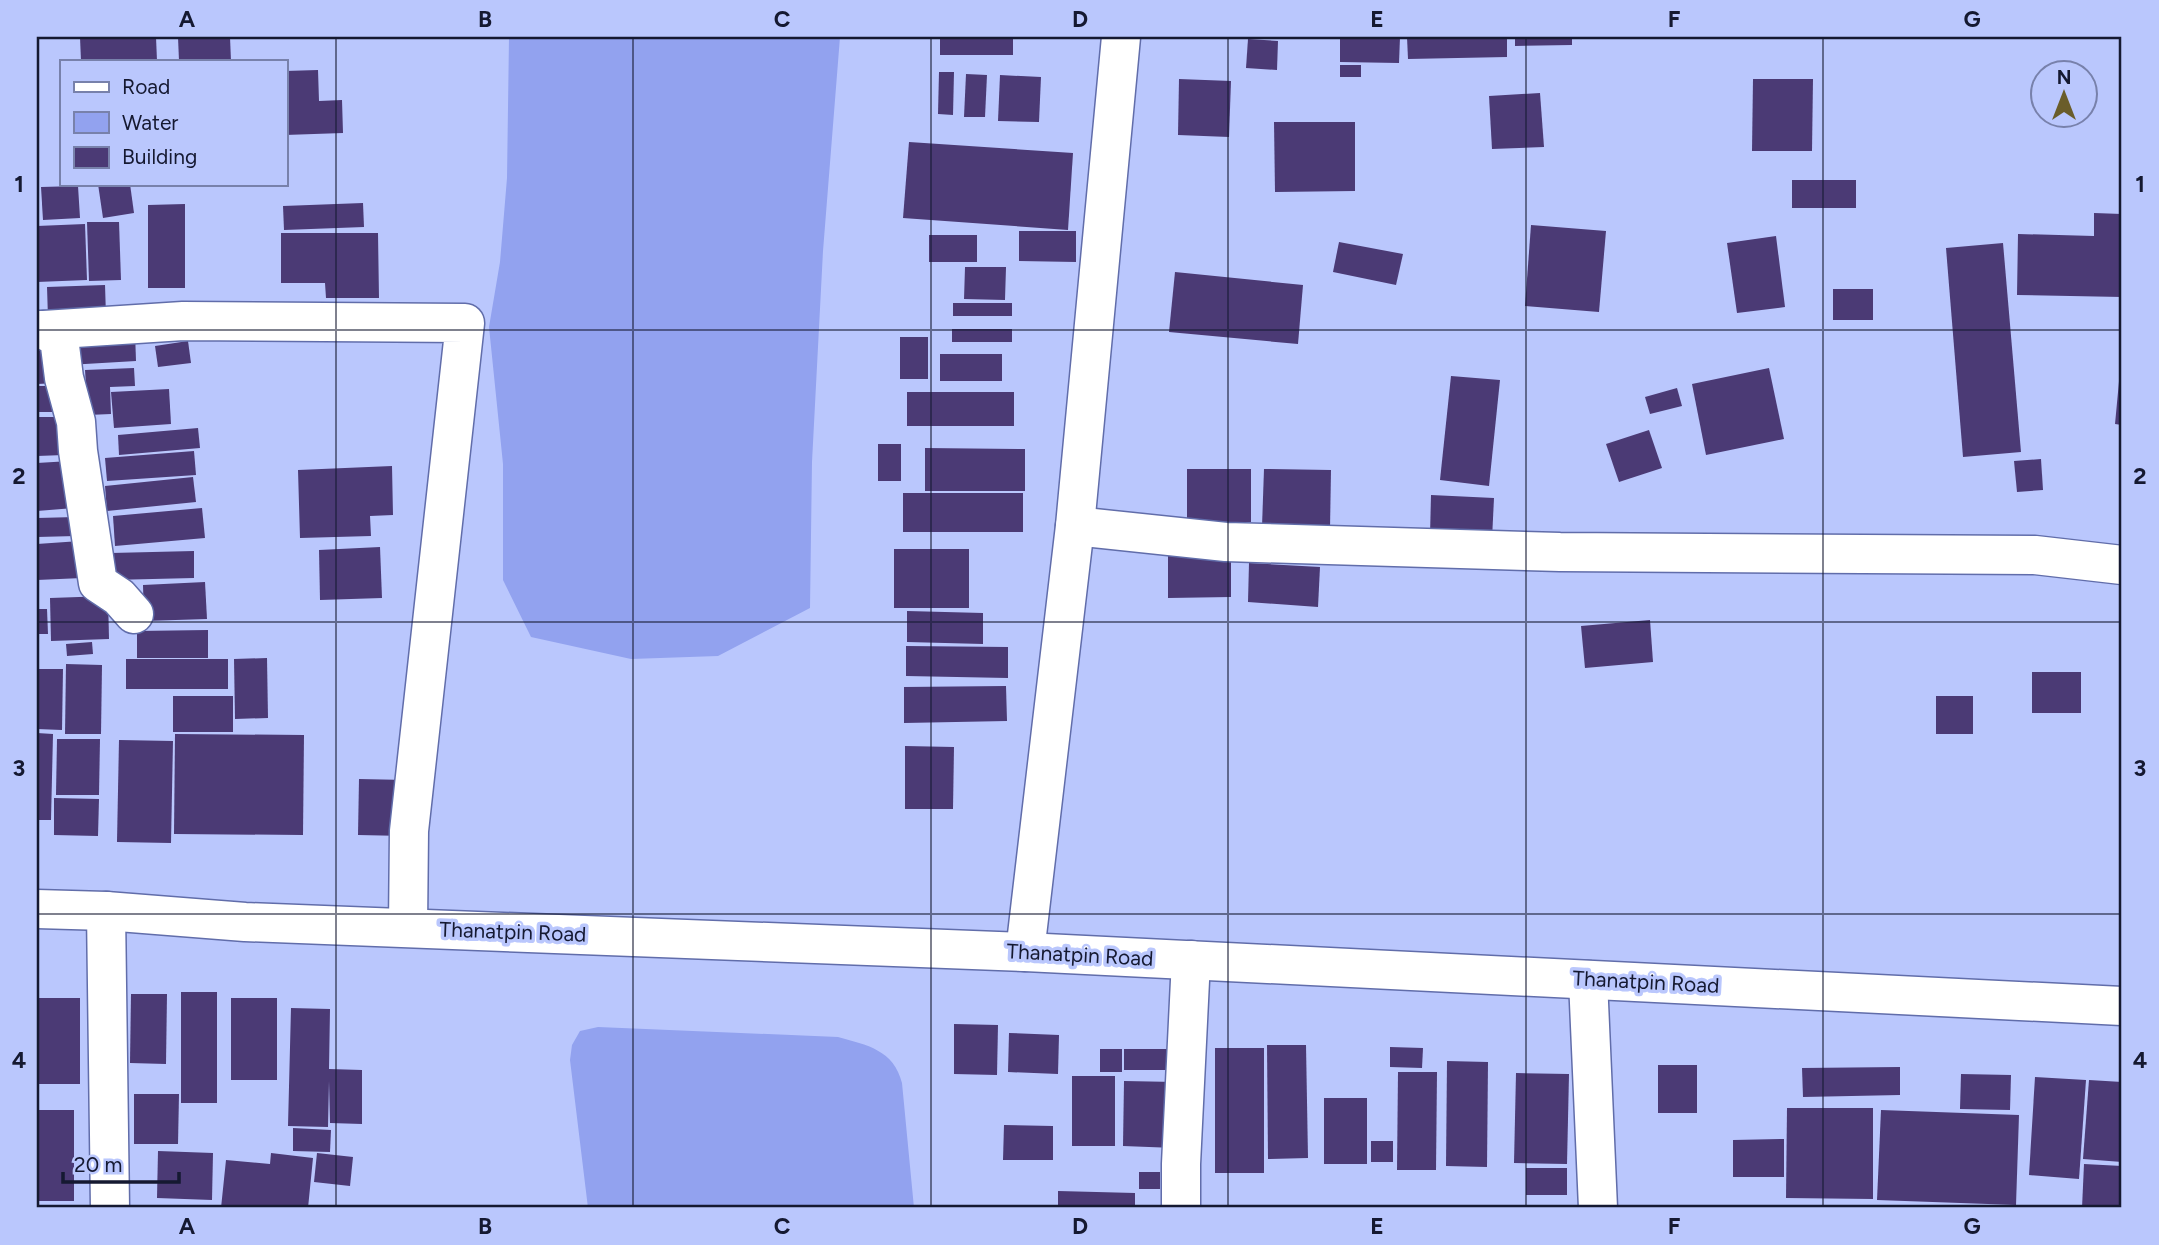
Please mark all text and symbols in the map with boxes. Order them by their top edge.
text: A [179,5,196,33]
text: B [478,5,492,33]
text: C [774,5,791,33]
text: D [1072,5,1088,33]
text: E [1370,5,1384,33]
text: F [1668,5,1681,33]
text: G [1963,5,1981,33]
legend [60,60,287,186]
north arrow [2030,60,2100,130]
text: N [2057,66,2071,89]
text: Road [122,74,170,99]
text: Water [122,110,178,135]
text: Building [122,144,197,169]
text: 1 [14,170,24,198]
text: 1 [2135,170,2145,198]
text: 2 [12,462,26,490]
text: 2 [2133,462,2147,490]
text: 3 [13,754,25,782]
text: 3 [2134,754,2146,782]
street label: Thanatpin Road [439,916,587,947]
street label: Thanatpin Road [1006,938,1154,971]
street label: Thanatpin Road [1572,965,1720,998]
text: 4 [12,1046,26,1074]
text: 4 [2133,1046,2147,1074]
scale bar [63,1140,178,1184]
text: 20 m [74,1152,122,1177]
text: A [179,1212,196,1240]
text: B [478,1212,492,1240]
text: C [774,1212,791,1240]
text: D [1072,1212,1088,1240]
text: E [1370,1212,1384,1240]
text: F [1668,1212,1681,1240]
text: G [1963,1212,1981,1240]

